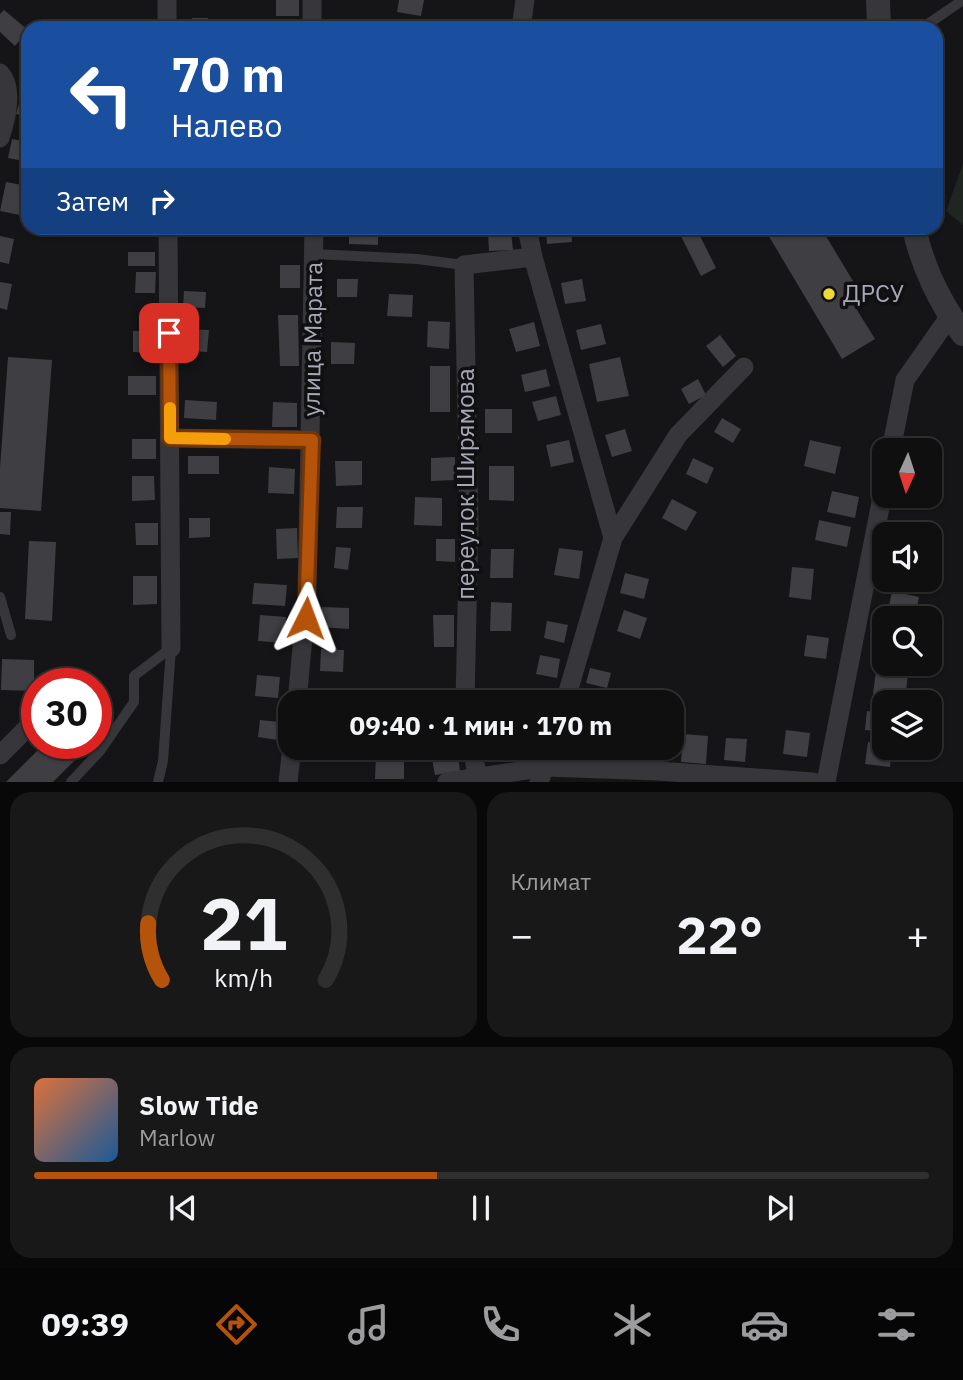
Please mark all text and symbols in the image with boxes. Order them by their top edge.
text: 70 m [171,42,285,105]
icon: left [56,49,147,140]
text: Налево [171,104,282,146]
icon: right [143,182,181,220]
text: Затем [56,184,129,218]
street label: улица Марата [295,261,329,417]
place label: ДРСУ [843,277,904,309]
marker: ДРСУ [821,286,837,302]
pin [139,303,199,363]
icon: arrive [150,314,188,352]
street label: переулок Ширямова [449,368,481,600]
north arrow [872,438,942,508]
map controls [872,438,942,760]
button: sound [872,522,942,592]
position arrow [269,581,343,655]
button: search [872,606,942,676]
speed limit sign: 30 [21,668,112,759]
button: layers [872,690,942,760]
text: 09:40 · 1 мин · 170 m [350,708,612,742]
text: Климат [511,866,591,896]
text: 21 [200,876,287,971]
text: 22° [676,901,763,968]
text: − [511,910,533,959]
text: + [906,910,929,959]
text: km/h [214,961,273,994]
text: Slow Tide [139,1088,259,1122]
text: Marlow [139,1122,215,1152]
icon: previous [164,1189,202,1227]
icon: pause [462,1189,500,1227]
icon: next [761,1189,799,1227]
icon: directions [212,1300,261,1349]
icon: music [344,1300,393,1349]
icon: phone [476,1300,525,1349]
icon: climate [608,1300,657,1349]
icon: car [740,1300,789,1349]
icon: filters [872,1300,921,1349]
text: 09:39 [42,1303,129,1345]

